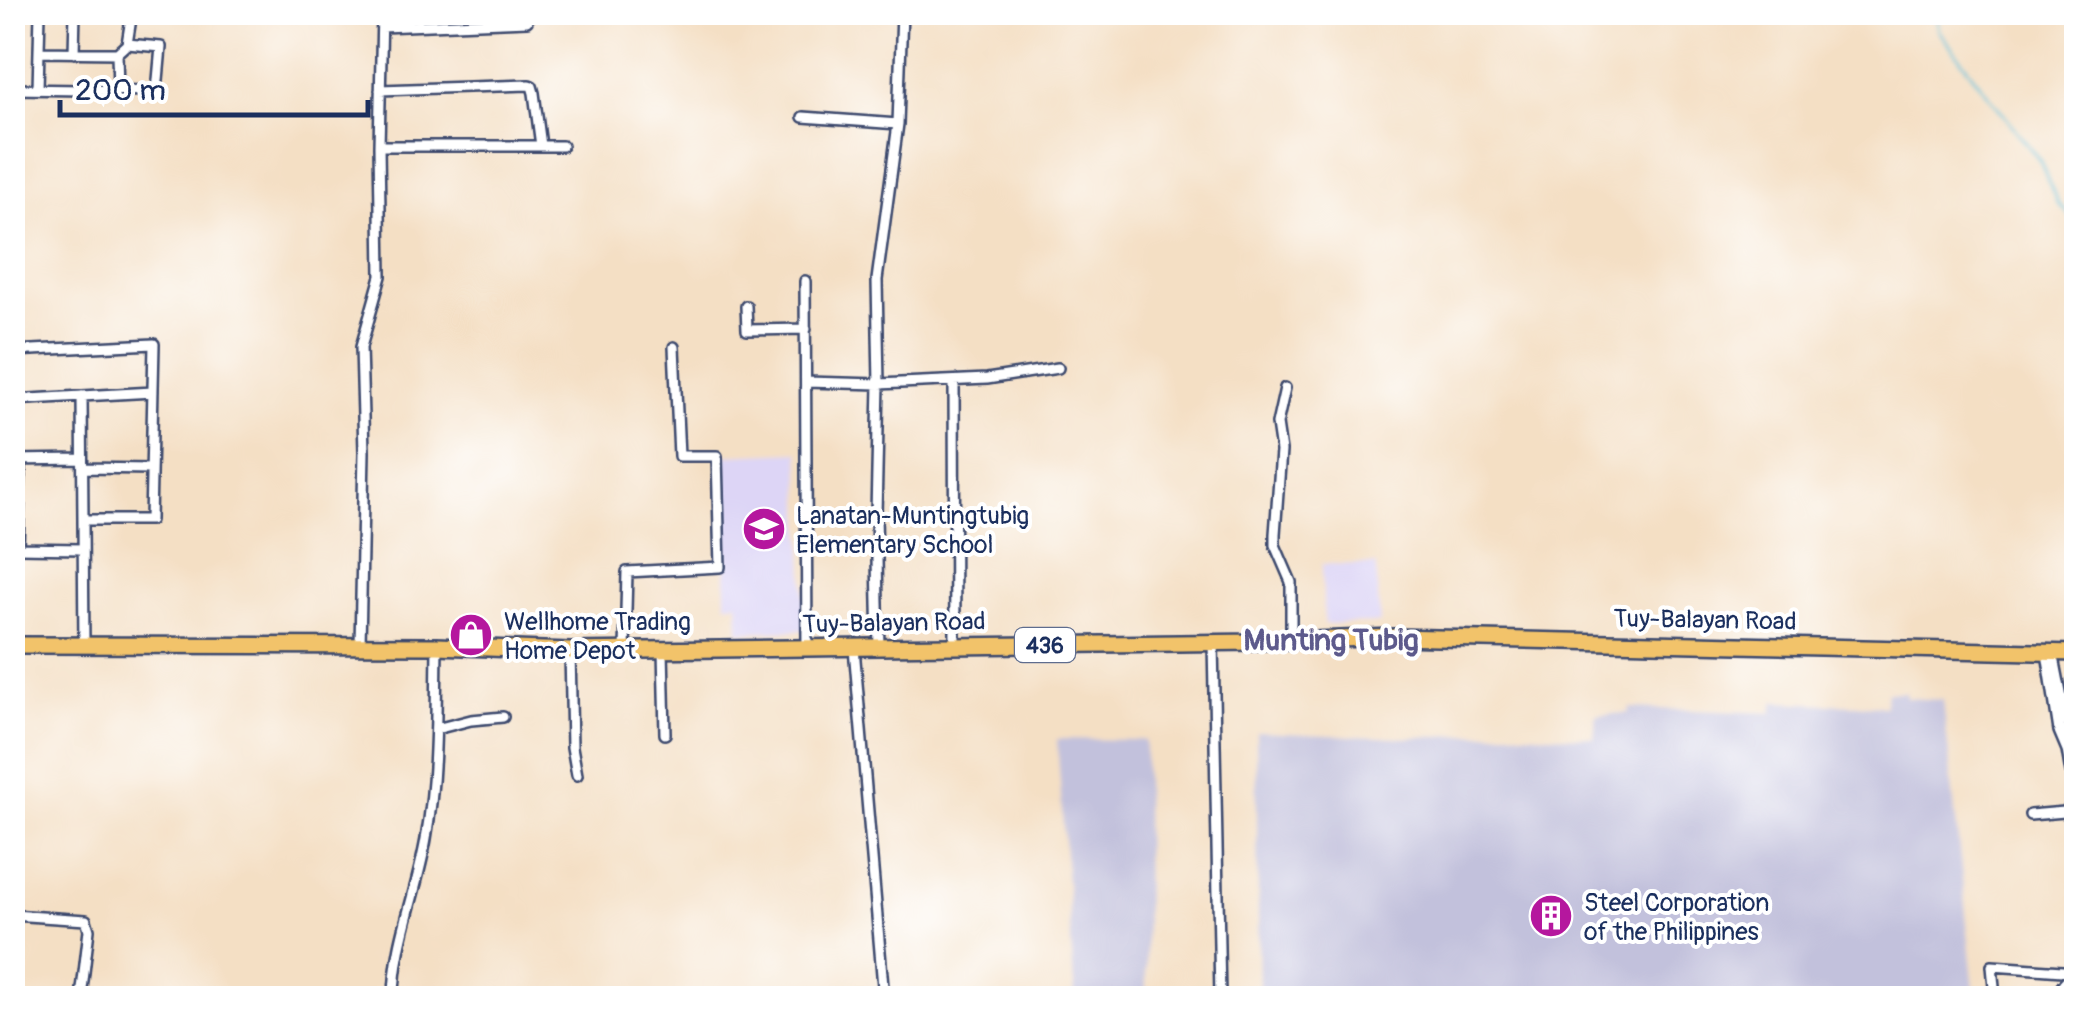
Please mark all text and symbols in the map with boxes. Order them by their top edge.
scale bar [60,55,368,117]
text: 200 m [75,72,166,109]
place label: Lanatan-Muntingtubig Elementary School [796,501,1029,561]
school or university icon: Lanatan-Muntingtubig Elementary School [741,506,787,552]
street label: Tuy-Balayan Road [1613,603,1797,638]
street label: Tuy-Balayan Road [802,606,986,641]
place label: Wellhome Trading Home Depot [504,607,691,667]
shop icon: Wellhome Trading Home Depot [448,612,494,658]
district label: Munting Tubig [1243,622,1419,659]
road number: 436 [1015,628,1075,662]
place label: Steel Corporation of the Philippines [1584,888,1769,948]
building icon: Steel Corporation of the Philippines [1528,893,1574,939]

